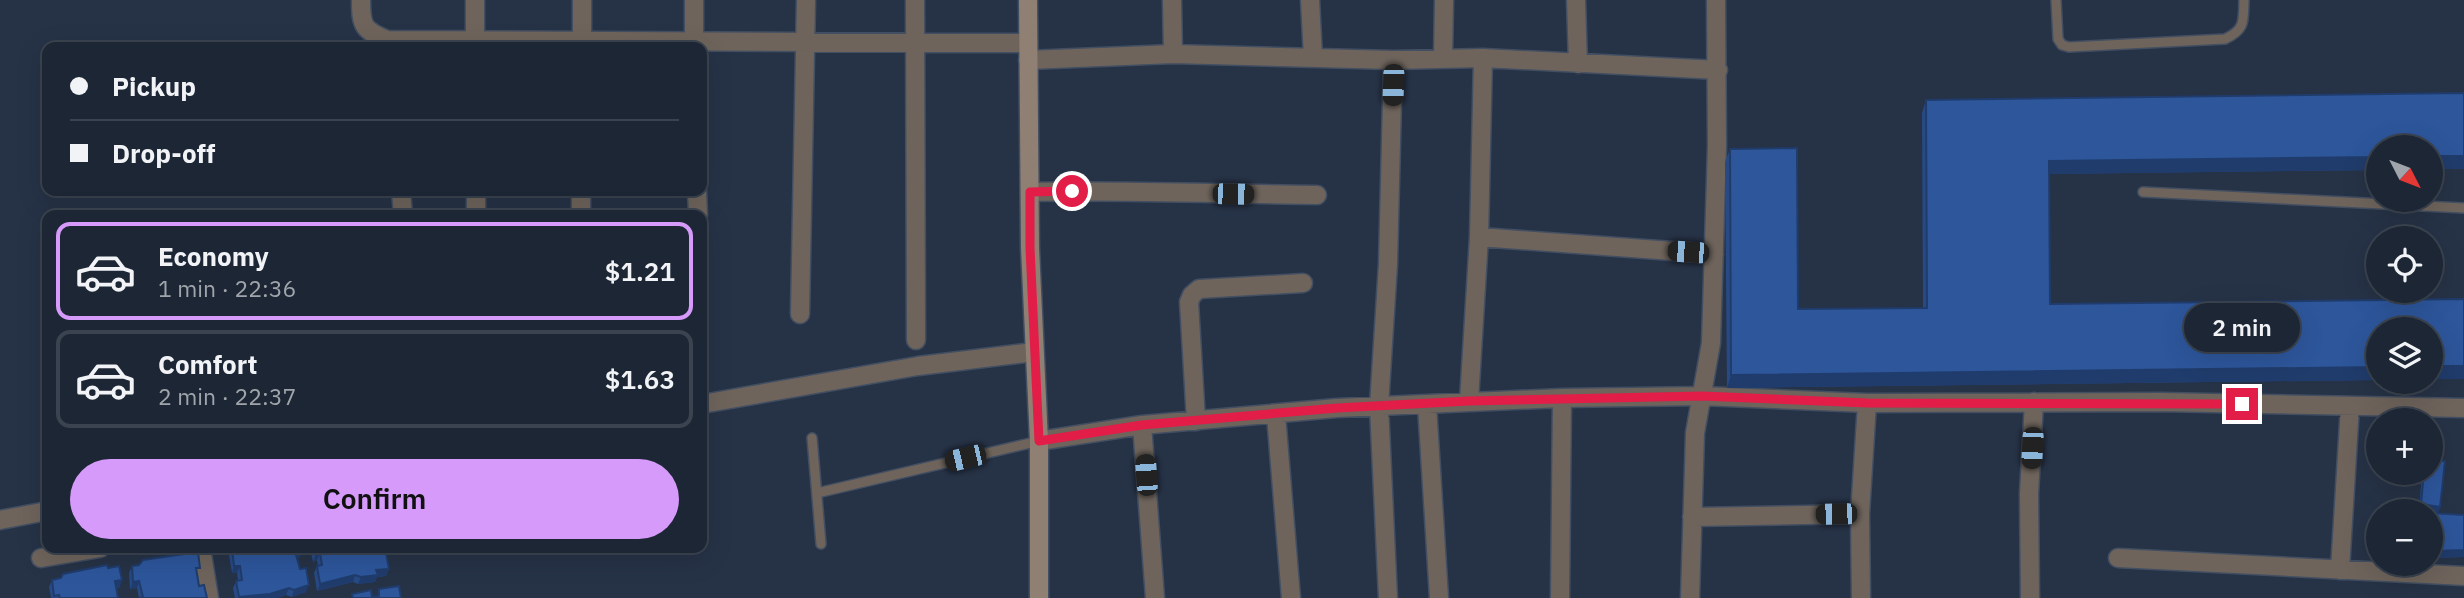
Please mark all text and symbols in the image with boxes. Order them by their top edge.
car [1382,64,1405,106]
text: Pickup [112,69,196,103]
north arrow [2366,135,2443,212]
map controls [2366,135,2443,576]
text: Drop-off [112,136,215,170]
route start [1056,175,1088,207]
car [1212,183,1255,205]
button: locate [2366,226,2443,303]
text: Economy [158,239,269,273]
icon: car [74,240,137,303]
car [1667,240,1710,264]
text: $1.21 [605,254,675,288]
text: 1 min · 22:36 [158,273,296,303]
callout: 2 min [2184,302,2300,352]
text: 2 min [2212,312,2272,342]
button: layers [2366,317,2443,394]
text: Comfort [158,347,257,381]
icon: car [74,348,137,411]
text: $1.63 [605,362,675,396]
text: 2 min · 22:37 [158,381,296,411]
route end [2226,388,2258,420]
button: + [2366,408,2443,485]
car [2021,426,2044,470]
car [943,443,988,473]
car [1135,453,1158,497]
button: Confirm [70,459,679,539]
button: − [2366,499,2443,576]
car [1815,503,1858,525]

